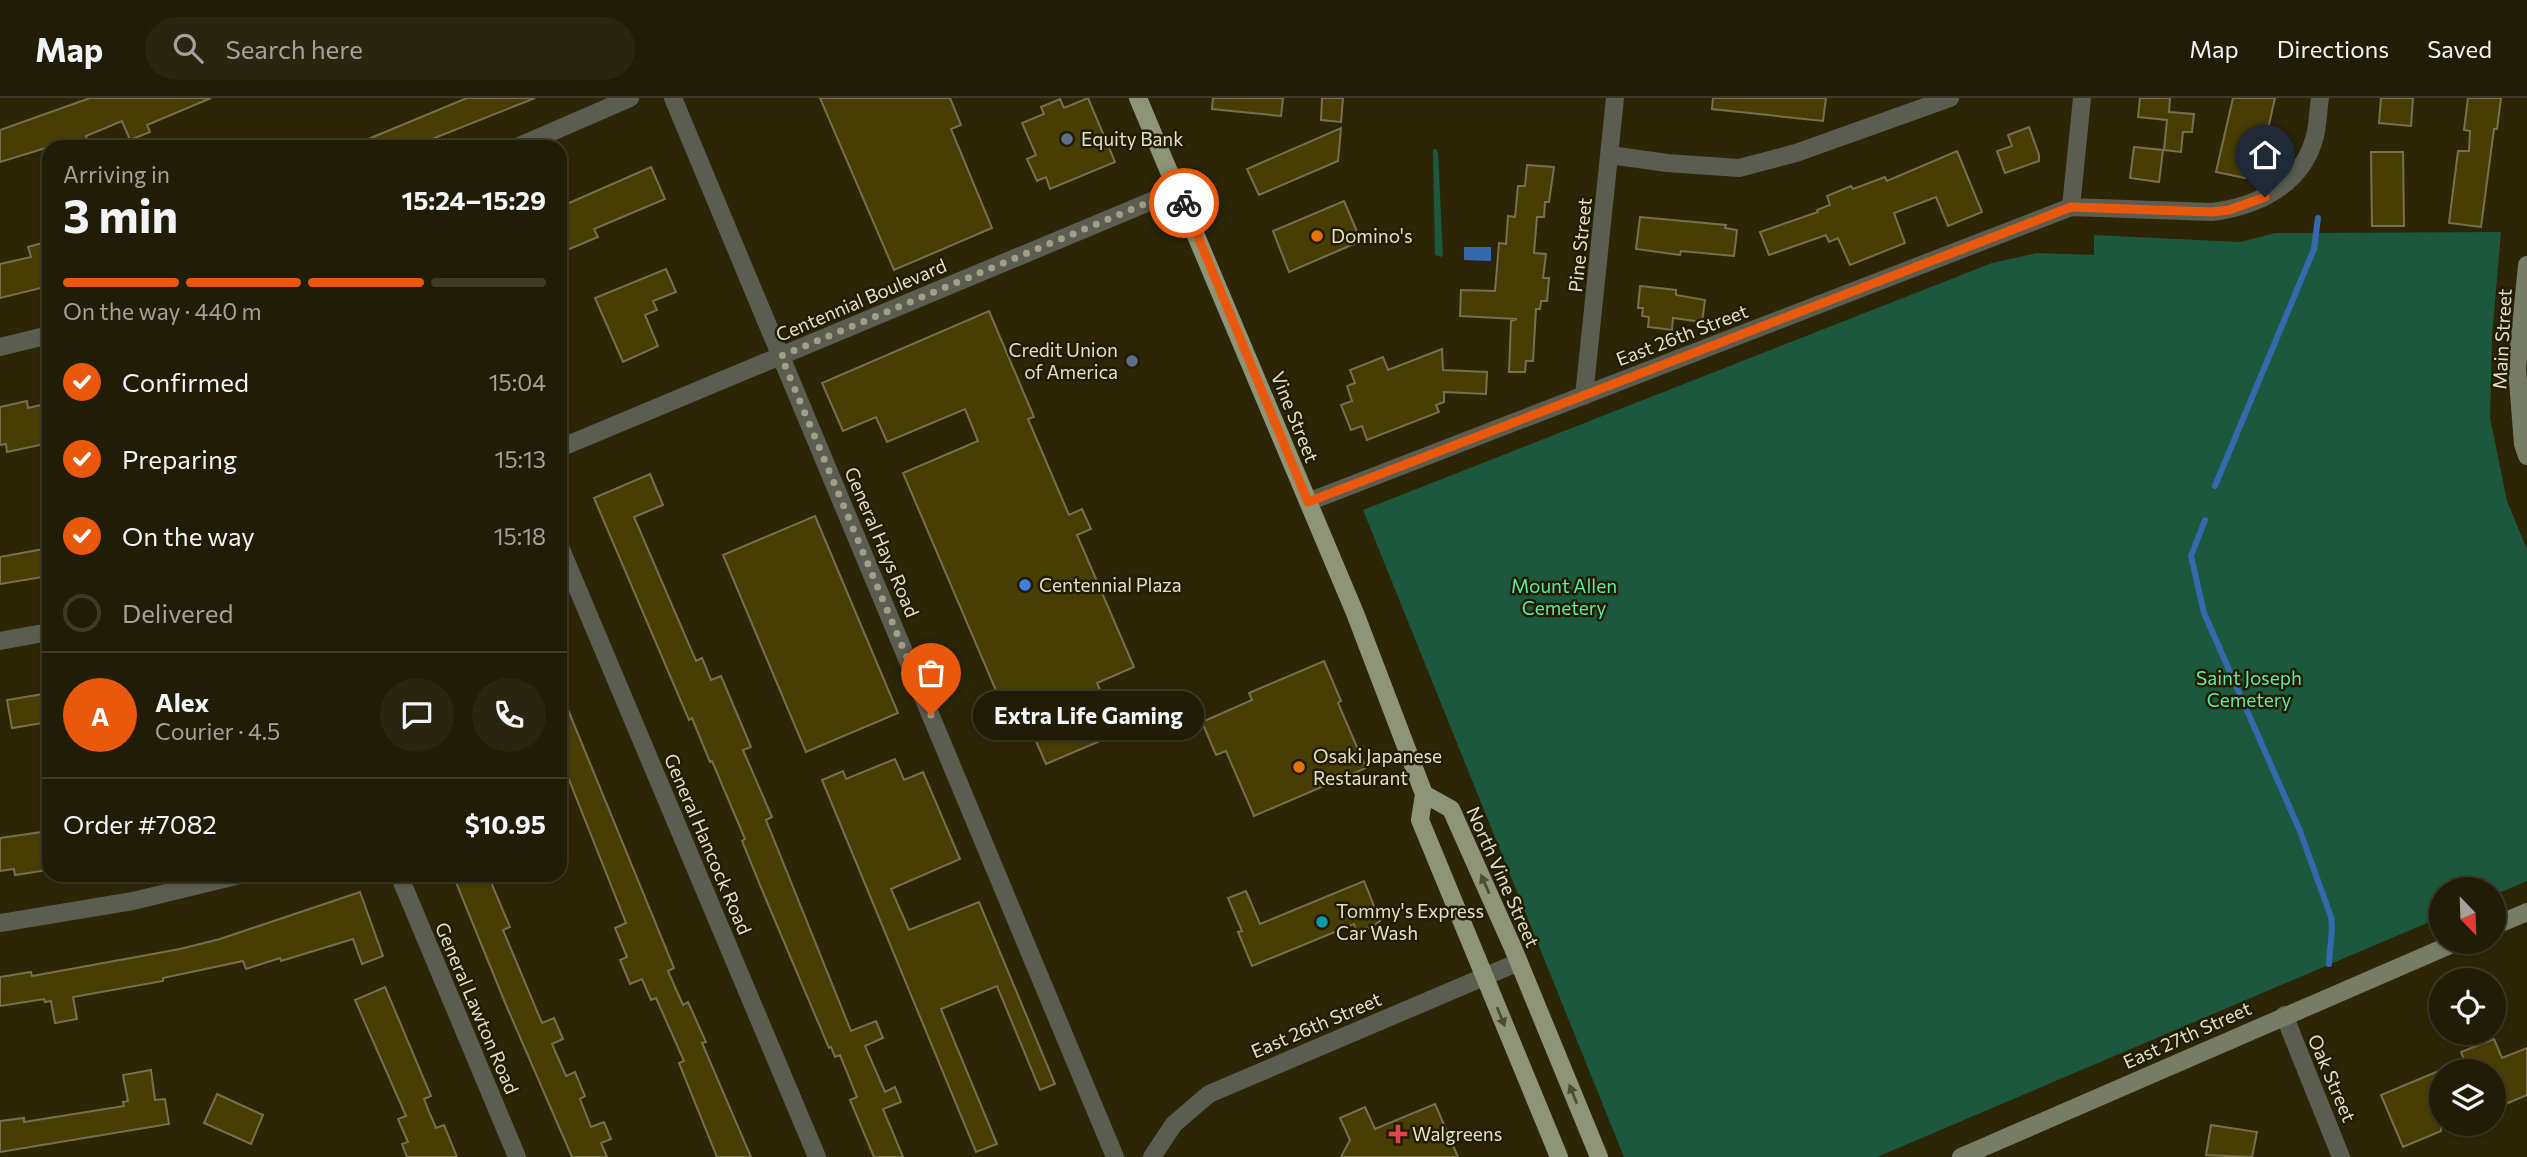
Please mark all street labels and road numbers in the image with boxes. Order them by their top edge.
street label: Pine Street [1563,196,1596,293]
street label: Centennial Boulevard [772,253,950,346]
street label: Main Street [2487,288,2516,390]
street label: East 26th Street [1613,299,1751,370]
street label: Vine Street [1267,368,1324,466]
street label: General Hays Road [840,463,925,620]
street label: General Hancock Road [660,750,757,938]
street label: North Vine Street [1462,803,1545,951]
street label: General Lawton Road [431,918,524,1097]
street label: East 26th Street [1247,987,1385,1062]
street label: East 27th Street [2119,996,2255,1073]
street label: Oak Street [2304,1030,2361,1125]

